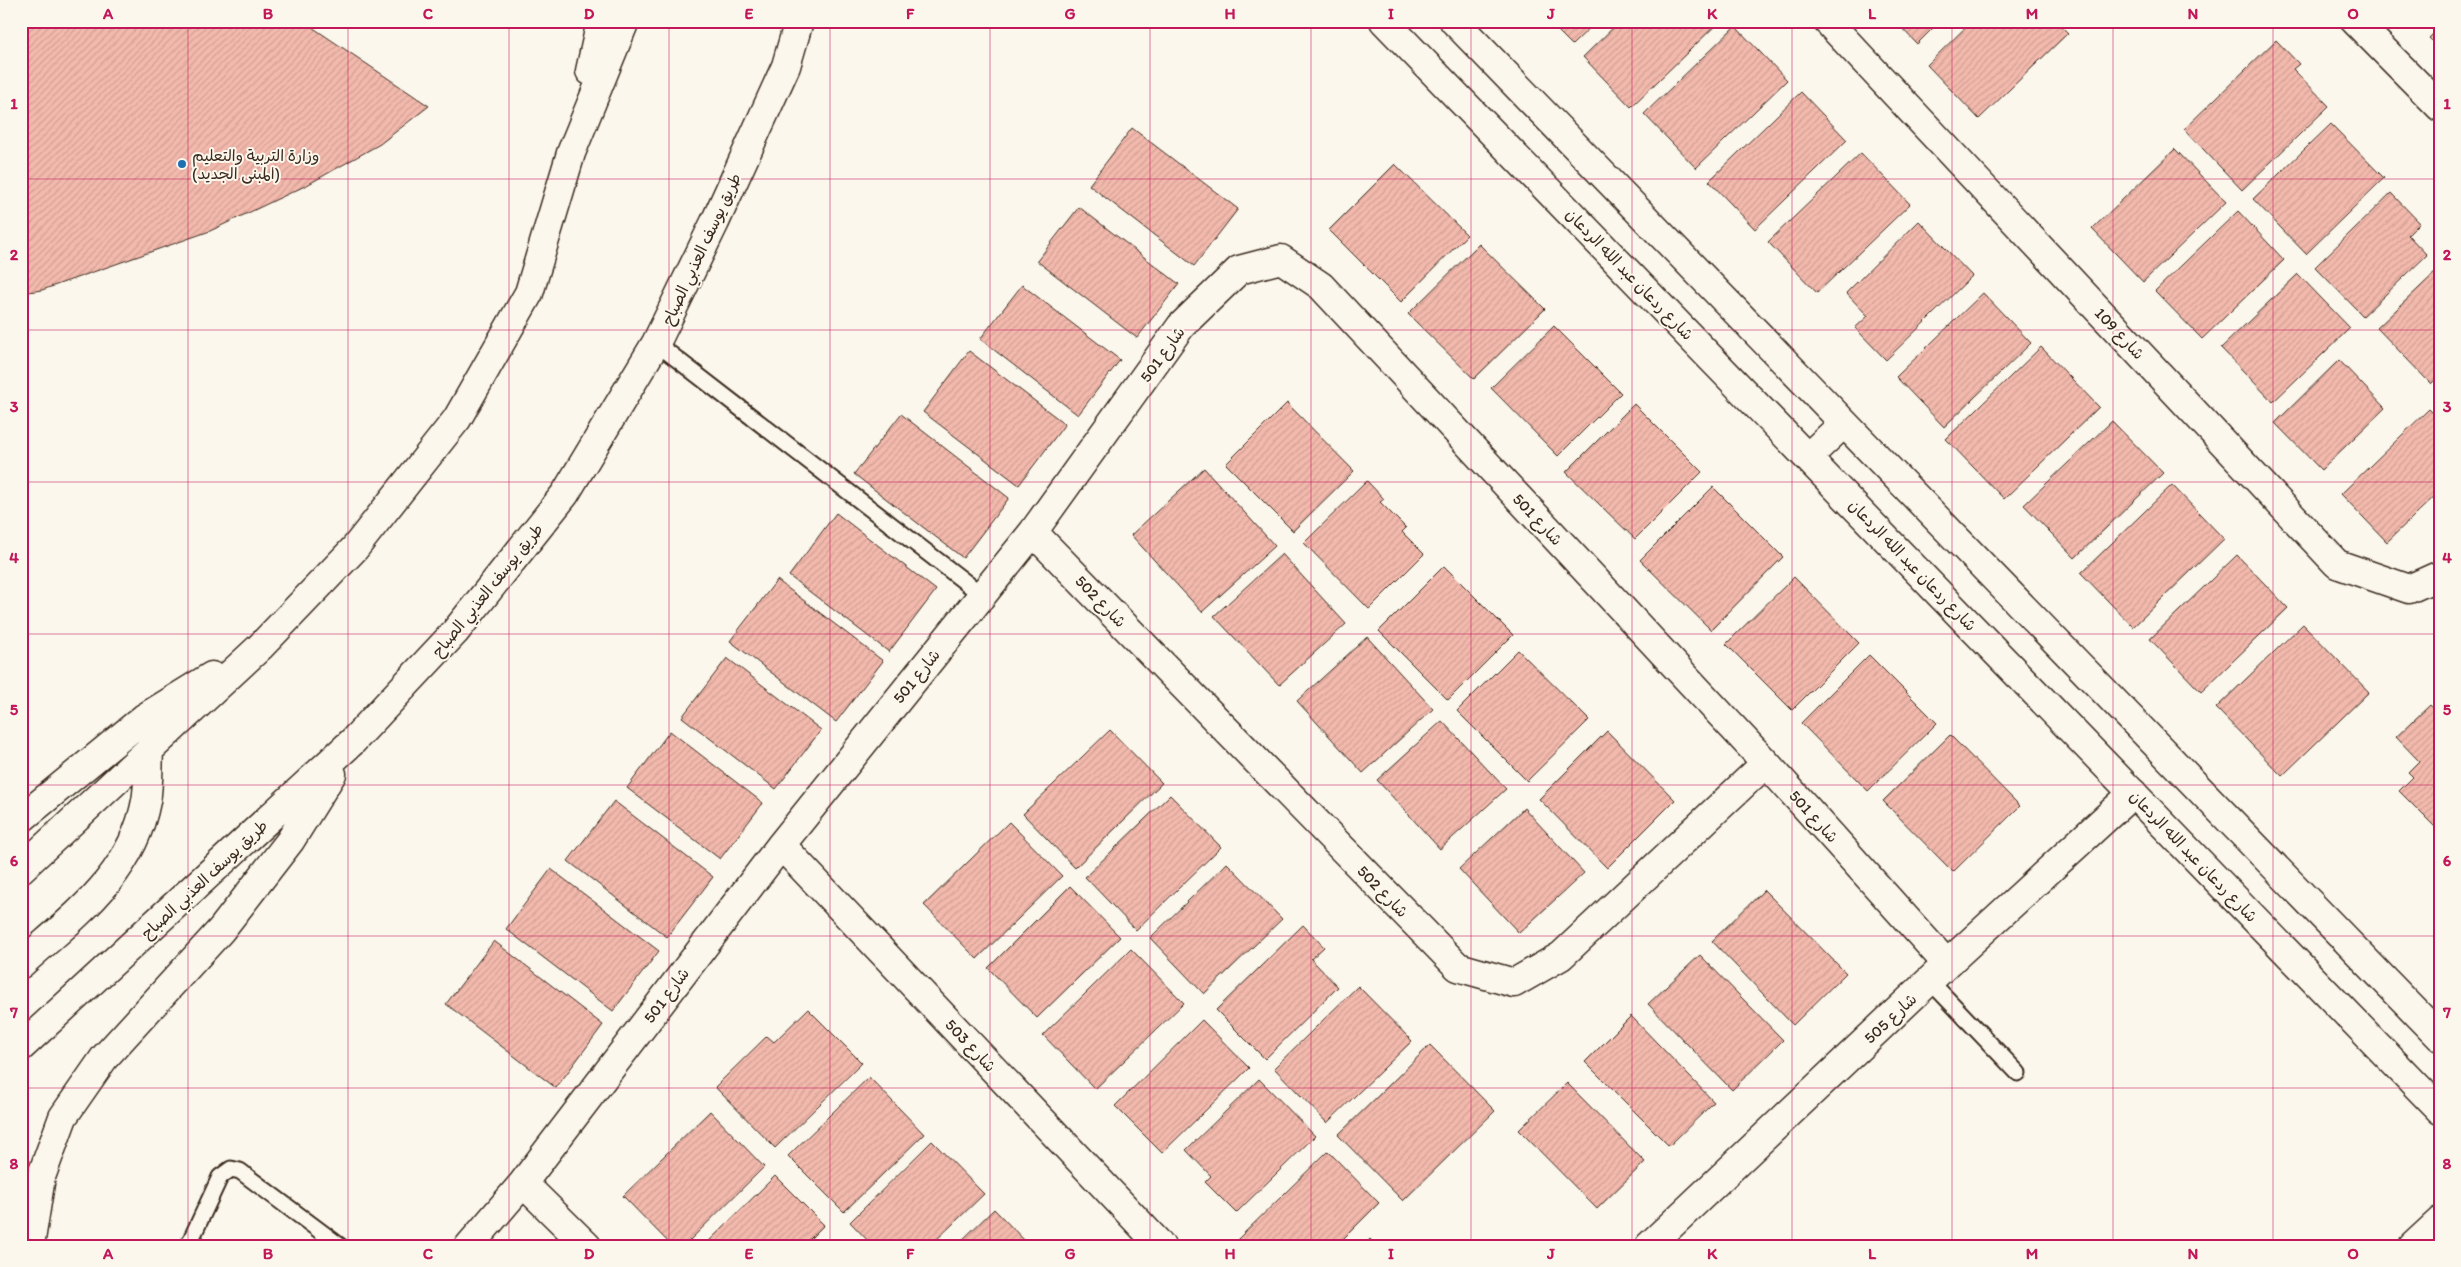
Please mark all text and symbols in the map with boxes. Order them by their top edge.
text: A [102,4,114,23]
text: B [263,4,274,23]
text: C [423,4,434,23]
text: D [584,4,595,23]
text: E [745,4,754,23]
text: F [906,4,915,23]
text: G [1064,4,1076,23]
text: H [1224,4,1236,23]
text: I [1388,4,1394,23]
text: J [1546,4,1555,23]
text: K [1707,4,1718,23]
text: L [1868,4,1877,23]
text: M [2026,4,2038,23]
text: N [2188,4,2198,23]
text: O [2347,4,2359,23]
text: 1 [10,94,18,113]
text: 1 [2443,94,2451,113]
place label: وزارة التربية والتعليم (المبنى الجديد) [192,146,319,184]
marker: وزارة التربية والتعليم (المبنى الجديد) [176,158,188,170]
street label: طريق يوسف العذبي الصباح [658,170,750,330]
street label: شارع ردعان عبد الله الردعان [1560,205,1697,345]
text: 2 [10,245,19,264]
text: 2 [2443,245,2452,264]
street label: شارع 109 [2089,303,2148,365]
street label: شارع 501 [1136,323,1190,387]
text: 3 [10,397,19,416]
text: 3 [2443,397,2452,416]
street label: شارع 501 [1507,489,1566,551]
street label: شارع ردعان عبد الله الردعان [1843,496,1980,636]
street label: طريق يوسف العذبي الصباح [428,520,551,664]
text: 4 [9,548,19,567]
text: 4 [2442,548,2452,567]
street label: شارع 502 [1070,571,1130,633]
street label: شارع 501 [889,645,945,708]
text: 5 [10,700,19,719]
text: 5 [2443,700,2452,719]
street label: شارع 501 [1784,786,1842,848]
street label: شارع ردعان عبد الله الردعان [2124,787,2261,927]
street label: طريق يوسف العذبي الصباح [137,816,275,946]
text: 6 [10,851,19,870]
text: 6 [2443,851,2452,870]
street label: شارع 502 [1352,861,1412,923]
street label: شارع 501 [640,964,695,1028]
street label: شارع 505 [1860,989,1922,1049]
text: 7 [9,1003,18,1022]
text: 7 [2442,1003,2451,1022]
street label: شارع 503 [940,1015,1000,1077]
text: 8 [10,1154,19,1173]
text: 8 [2443,1154,2452,1173]
text: A [102,1244,114,1263]
text: B [263,1244,274,1263]
text: C [423,1244,434,1263]
text: D [584,1244,595,1263]
text: E [745,1244,754,1263]
text: F [906,1244,915,1263]
text: G [1064,1244,1076,1263]
text: H [1224,1244,1236,1263]
text: I [1388,1244,1394,1263]
text: J [1546,1244,1555,1263]
text: K [1707,1244,1718,1263]
text: L [1868,1244,1877,1263]
text: M [2026,1244,2038,1263]
text: N [2188,1244,2198,1263]
text: O [2347,1244,2359,1263]

